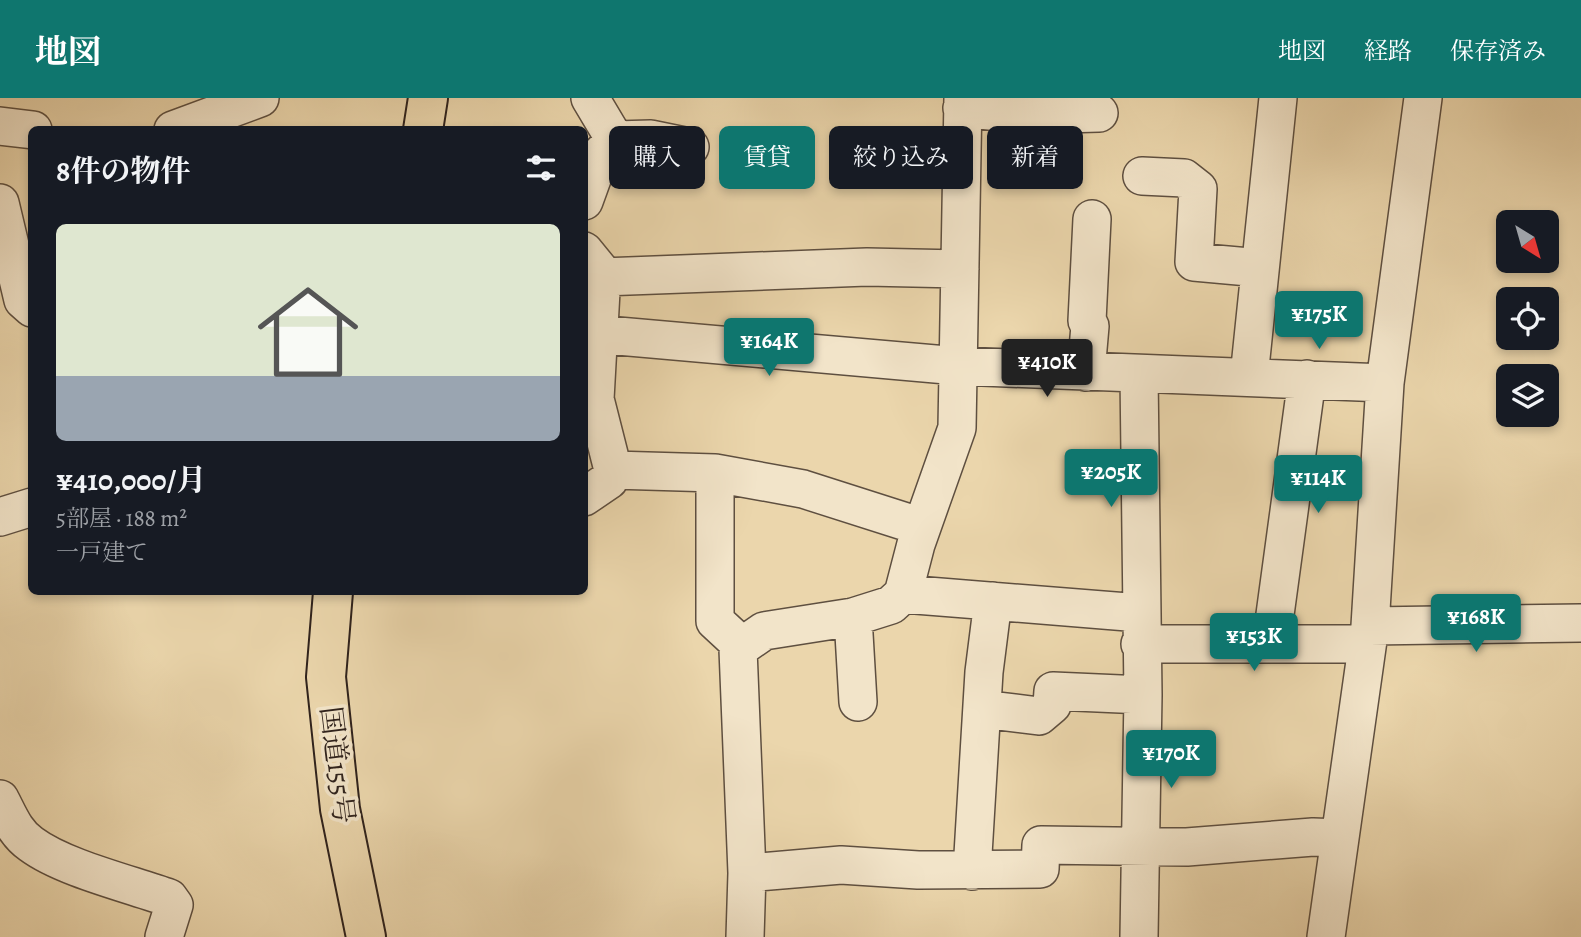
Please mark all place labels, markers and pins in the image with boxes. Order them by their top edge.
pin: ¥175K [1270,292,1368,351]
pin: ¥164K [720,318,818,378]
pin: ¥410K [998,340,1096,399]
pin: ¥205K [1062,450,1160,509]
pin: ¥114K [1269,456,1367,515]
pin: ¥168K [1427,594,1525,654]
pin: ¥153K [1205,614,1303,673]
pin: ¥170K [1122,730,1220,790]

